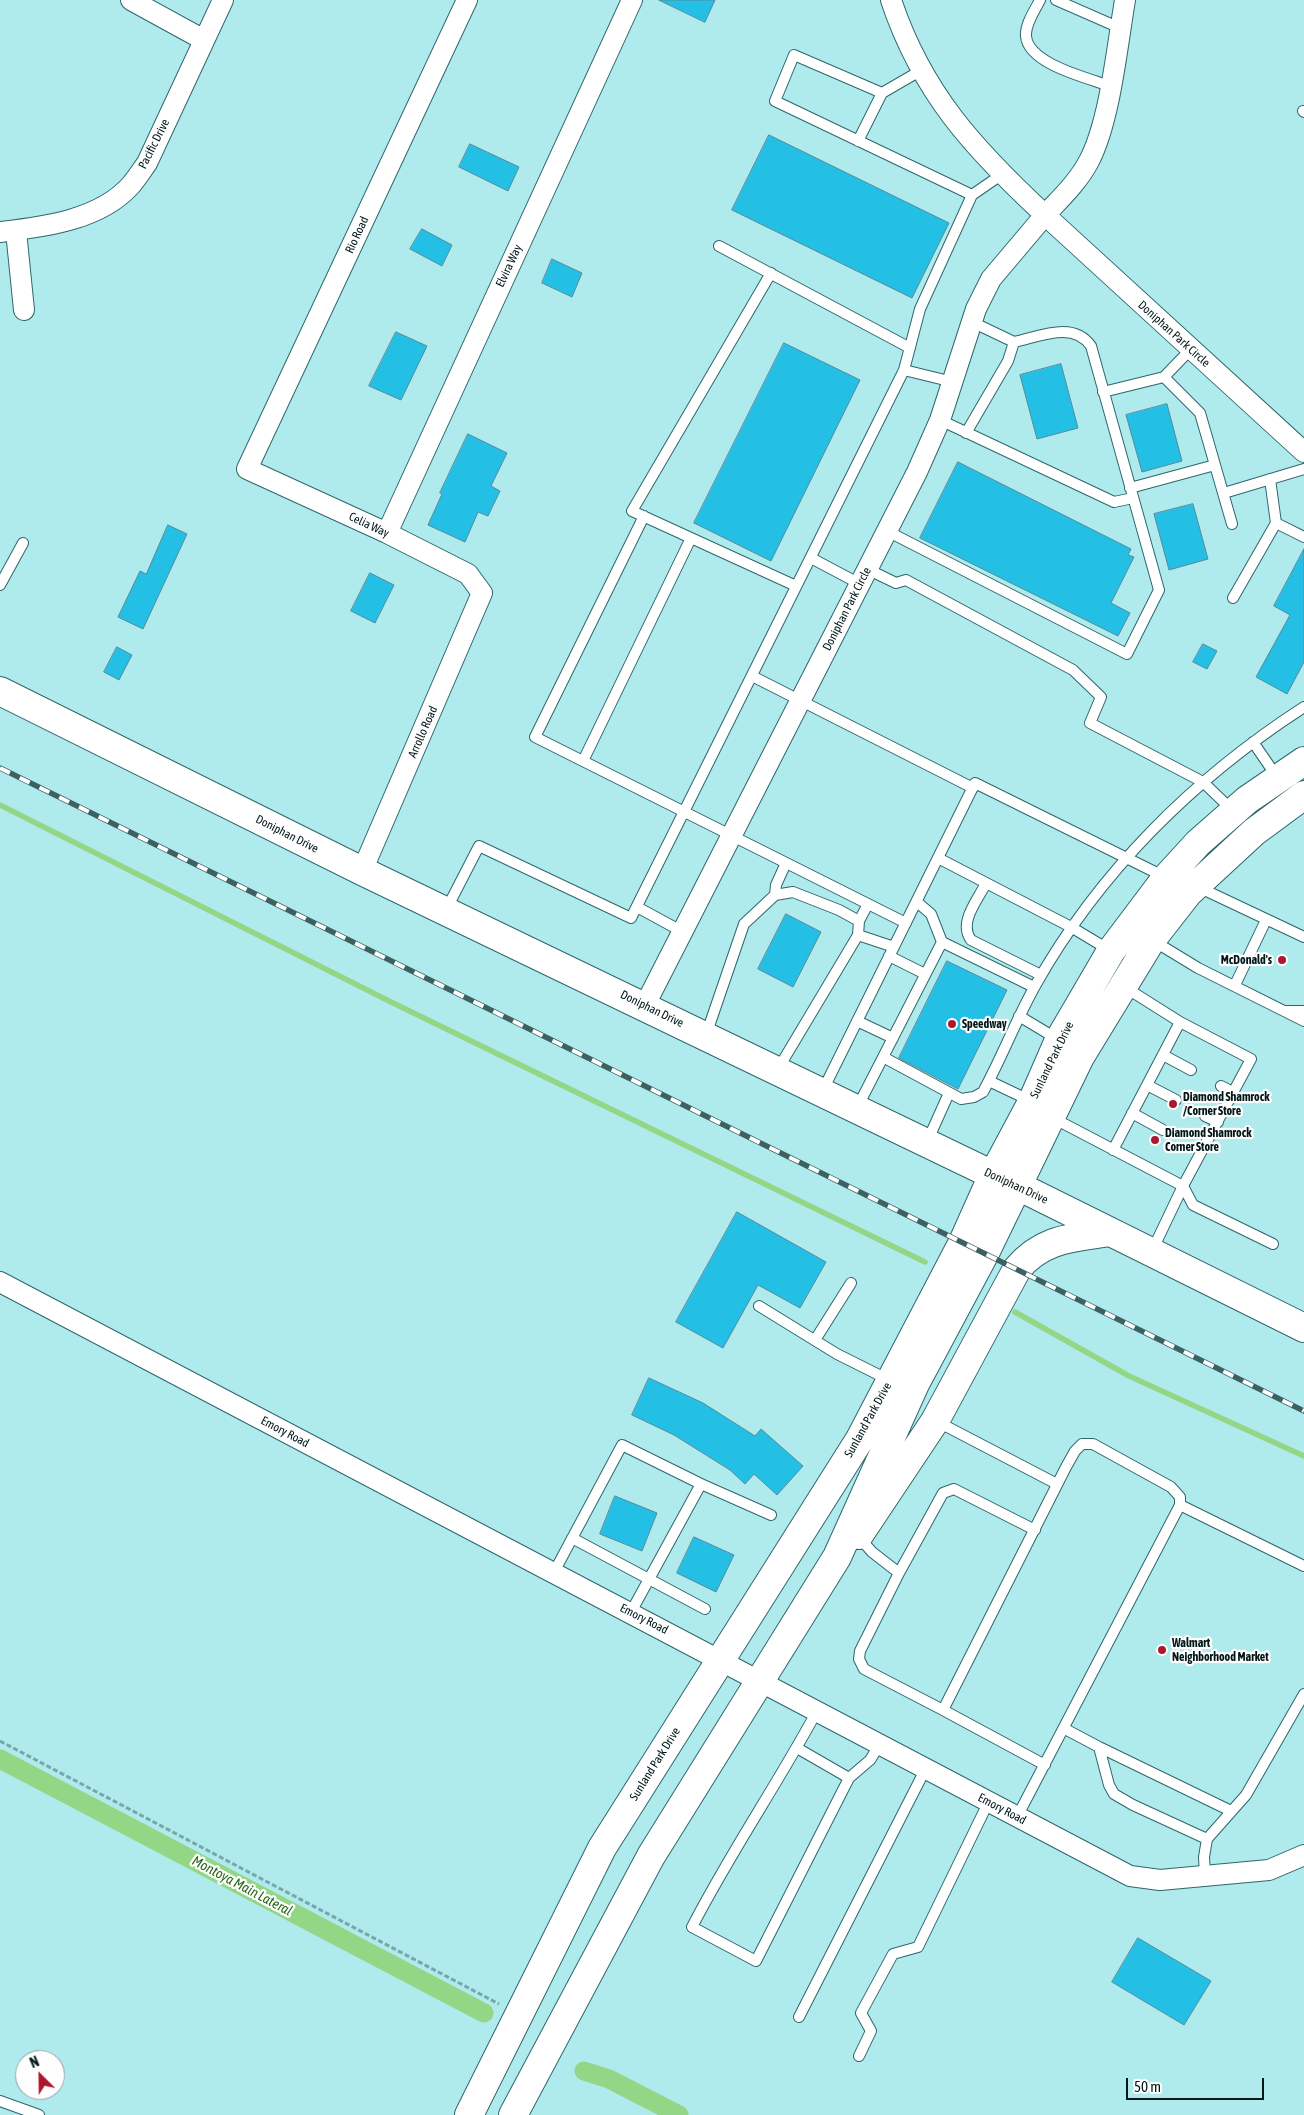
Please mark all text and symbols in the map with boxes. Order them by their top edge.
street label: Pacific Drive [135,117,173,171]
street label: Rio Road [342,214,372,256]
street label: Elvira Way [493,242,525,290]
street label: Doniphan Park Circle [1135,298,1213,370]
street label: Celia Way [347,509,391,541]
street label: Doniphan Park Circle [820,565,874,653]
street label: Arrollo Road [405,704,441,760]
street label: Doniphan Drive [253,812,321,856]
place label: McDonald's [1221,953,1272,967]
marker: McDonald's [1276,954,1288,966]
street label: Doniphan Drive [618,987,686,1031]
place label: Speedway [962,1017,1007,1031]
marker: Speedway [946,1018,958,1030]
street label: Sunland Park Drive [1027,1019,1077,1101]
place label: Diamond Shamrock /Corner Store [1183,1090,1269,1118]
marker: Diamond Shamrock /Corner Store [1167,1098,1179,1110]
place label: Diamond Shamrock Corner Store [1165,1126,1251,1154]
marker: Diamond Shamrock Corner Store [1149,1134,1161,1146]
street label: Doniphan Drive [982,1165,1050,1207]
street label: Sunland Park Drive [841,1380,895,1460]
street label: Emory Road [258,1413,312,1451]
street label: Emory Road [617,1601,671,1637]
place label: Walmart Neighborhood Market [1172,1636,1269,1664]
marker: Walmart Neighborhood Market [1156,1644,1168,1656]
street label: Sunland Park Drive [627,1725,683,1803]
street label: Emory Road [975,1790,1029,1828]
water label: Montoya Main Lateral [189,1853,295,1919]
north arrow [15,2050,65,2100]
text: N [28,2053,41,2071]
scale bar [1129,2068,1266,2100]
text: 50 m [1134,2078,1161,2095]

